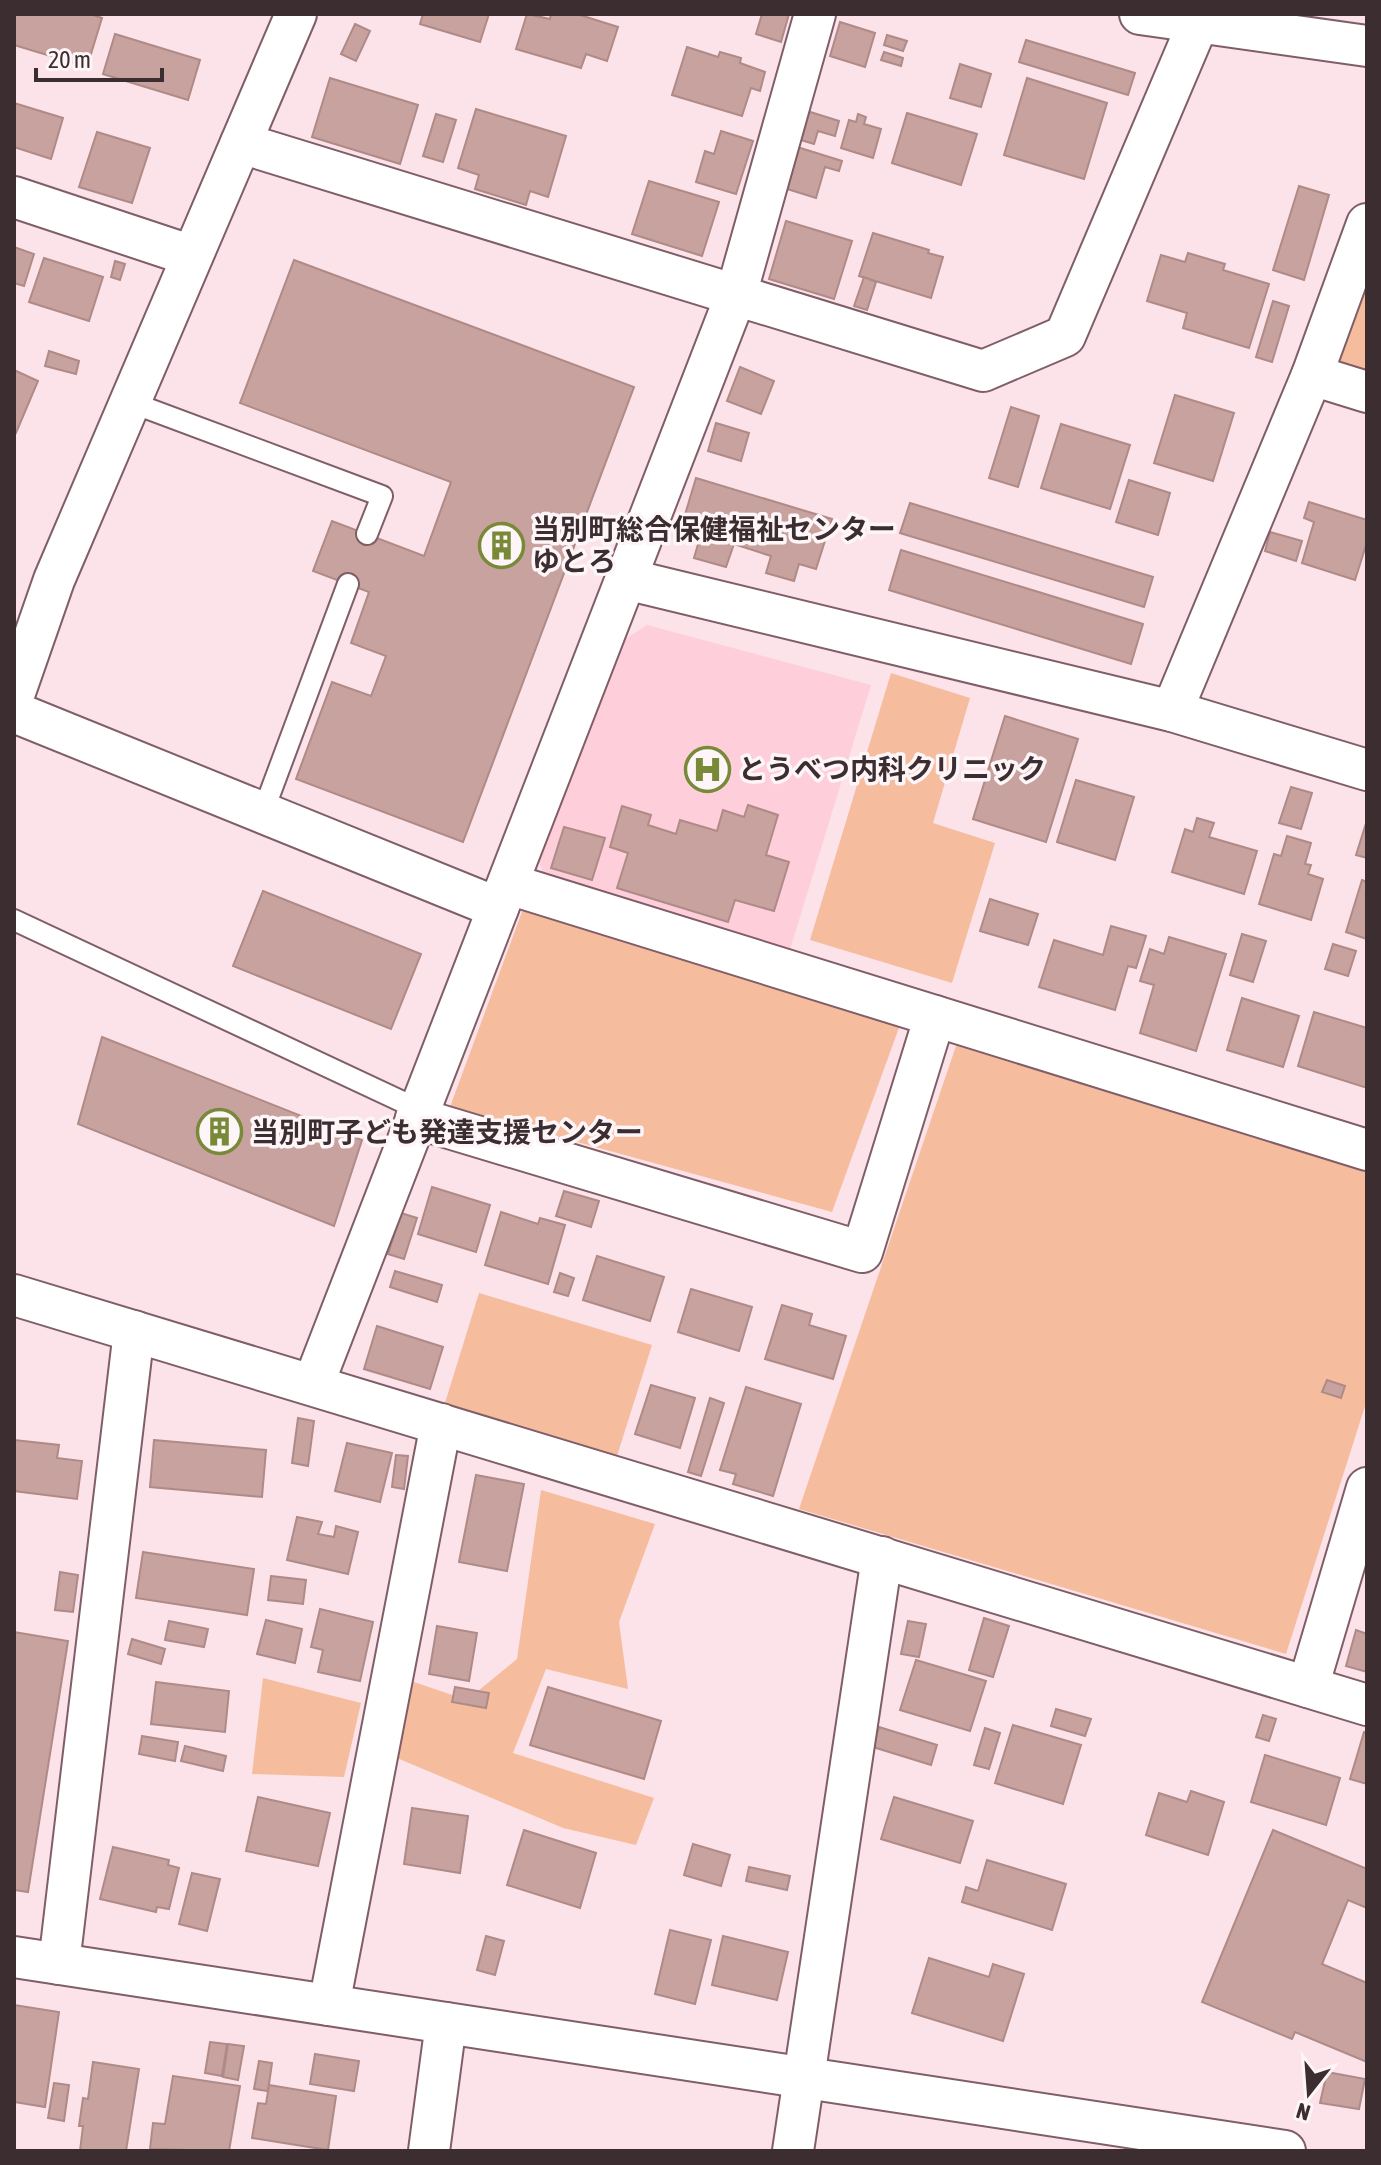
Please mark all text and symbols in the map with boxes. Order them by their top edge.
scale bar [36,32,162,82]
text: 20 m [48,46,91,73]
place label: 当別町総合保健福祉センター ゆとろ [532,513,896,577]
building icon: 当別町総合保健福祉センター ゆとろ [477,521,525,569]
hospital icon: とうべつ内科クリニック [683,745,731,793]
place label: とうべつ内科クリニック [738,753,1046,785]
building icon: 当別町子ども発達支援センター [196,1108,244,1156]
place label: 当別町子ども発達支援センター [251,1116,643,1148]
north arrow [1269,2053,1349,2133]
text: N [1293,2098,1313,2126]

